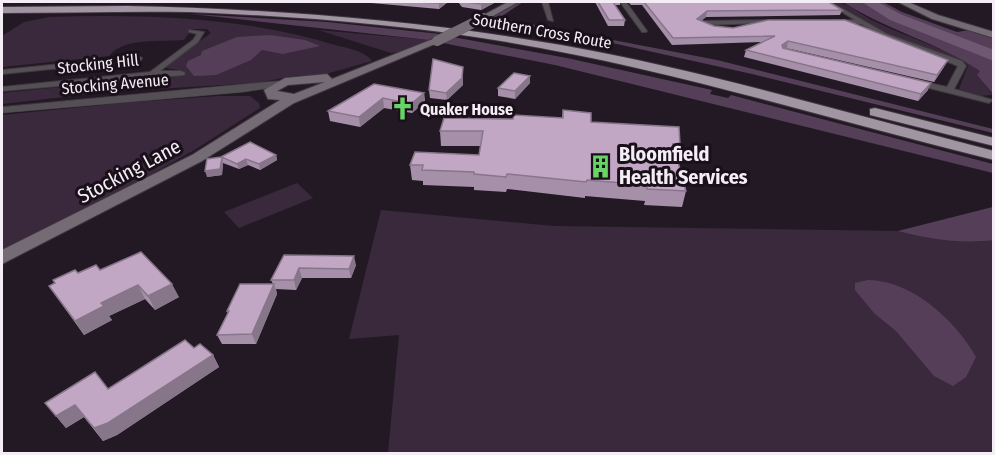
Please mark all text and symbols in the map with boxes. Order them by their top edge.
street label: Southern Cross Route [471,9,613,53]
street label: Stocking Hill [56,50,140,78]
street label: Stocking Avenue [61,70,169,98]
church icon: Quaker House [389,96,415,122]
place label: Quaker House [420,100,513,119]
street label: Stocking Lane [73,134,185,208]
place label: Bloomfield Health Services [619,142,748,189]
building icon: Bloomfield Health Services [588,153,614,179]

